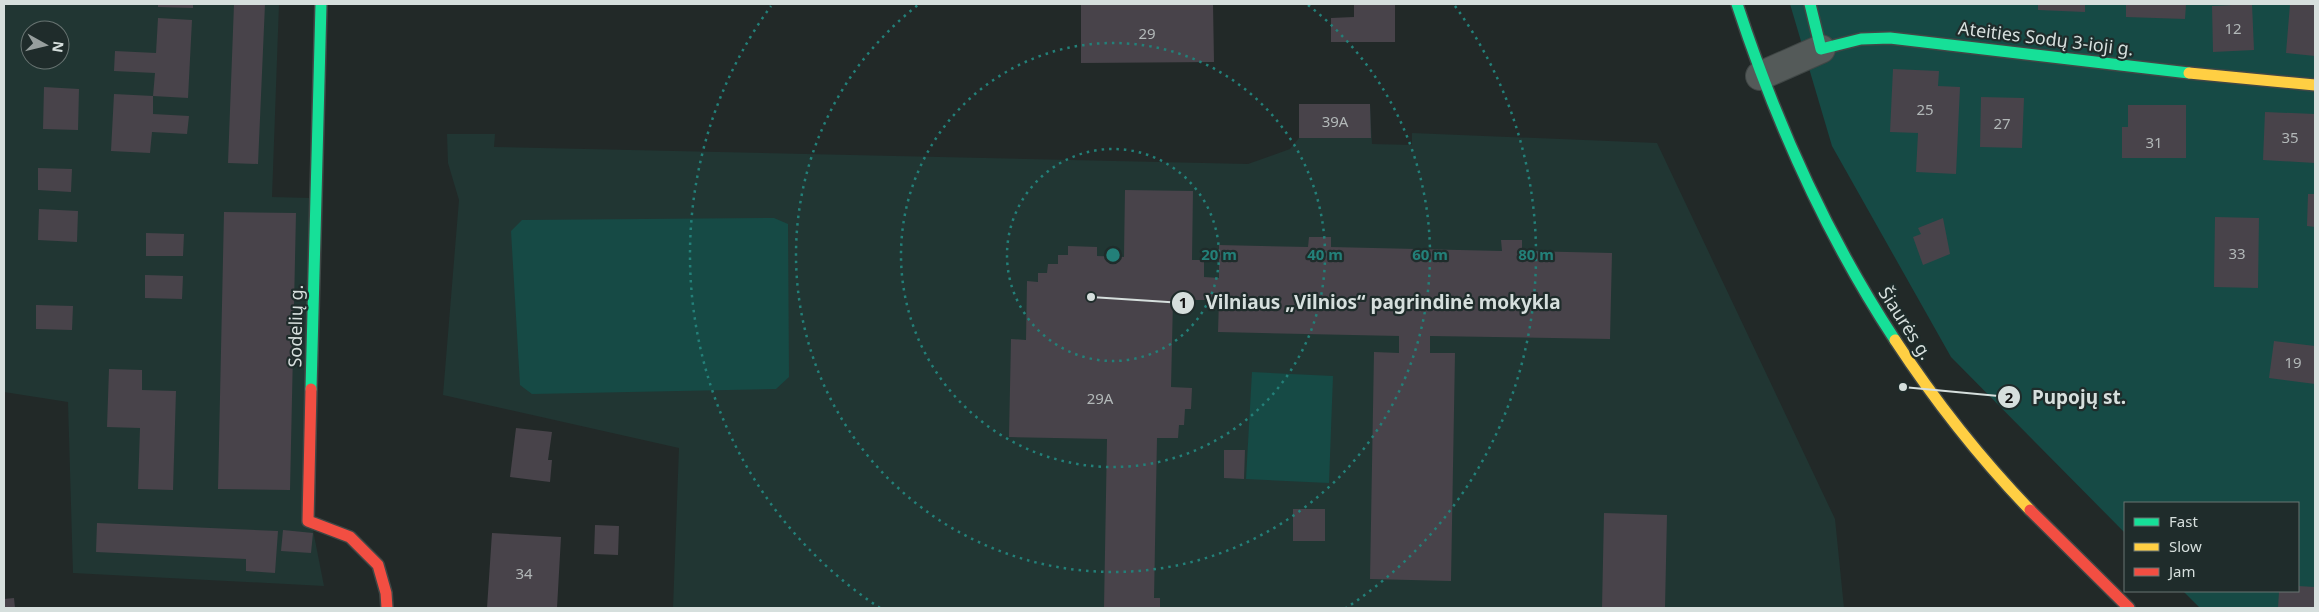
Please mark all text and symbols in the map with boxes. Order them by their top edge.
street label: Ateities Sodų 3-ioji g. [1957,15,2135,61]
house number: 12 [2224,18,2242,38]
north arrow [20,20,70,70]
house number: 29 [1138,23,1156,43]
text: N [48,40,69,54]
house number: 25 [1916,99,1934,119]
house number: 39A [1322,111,1349,131]
house number: 27 [1993,113,2011,133]
house number: 35 [2281,127,2299,147]
house number: 31 [2145,132,2163,152]
house number: 33 [2228,243,2246,263]
text: 20 m [1201,244,1237,264]
text: 40 m [1307,244,1343,264]
text: 60 m [1412,244,1448,264]
text: 80 m [1518,244,1554,264]
centre of rings [1104,246,1122,264]
street label: Šiaurės g. [1874,282,1938,364]
street label: Sodelių g. [282,284,308,368]
callout: Vilniaus „Vilnios“ pagrindinė mokykla [1170,286,1570,320]
text: Vilniaus „Vilnios“ pagrindinė mokykla [1205,289,1561,315]
text: 1 [1179,292,1187,312]
house number: 19 [2284,352,2302,372]
callout: Pupojų st. [1997,380,2136,414]
text: Pupojų st. [2032,384,2126,410]
text: 2 [2005,387,2014,407]
house number: 29A [1087,388,1114,408]
legend [2124,502,2299,592]
text: Fast [2169,511,2198,531]
text: Slow [2169,536,2202,556]
text: Jam [2167,561,2196,581]
house number: 34 [515,563,533,583]

